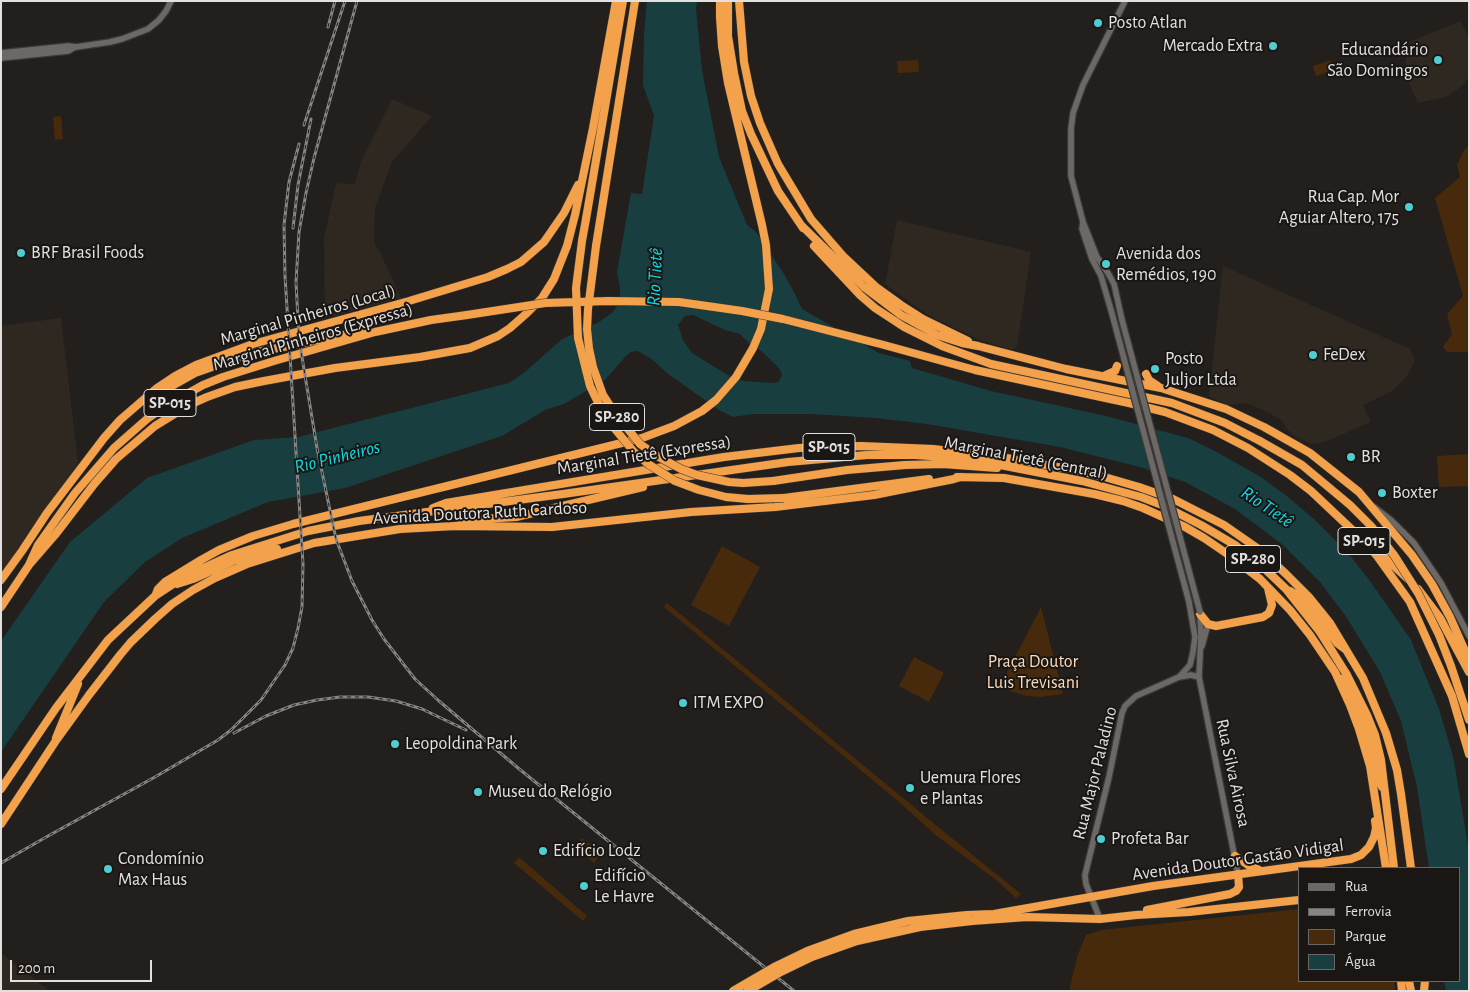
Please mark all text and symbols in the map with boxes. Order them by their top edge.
place label: Posto Atlan [1108,12,1187,34]
marker: Posto Atlan [1092,17,1104,29]
place label: Mercado Extra [1163,35,1263,57]
place label: Educandário São Domingos [1327,39,1428,82]
marker: Mercado Extra [1267,40,1279,52]
marker: Educandário São Domingos [1432,54,1444,66]
place label: Rua Cap. Mor Aguiar Altero, 175 [1279,186,1399,228]
marker: Rua Cap. Mor Aguiar Altero, 175 [1403,201,1415,213]
place label: BRF Brasil Foods [31,242,144,264]
place label: Avenida dos Remédios, 190 [1116,243,1216,286]
marker: BRF Brasil Foods [15,247,27,259]
water label: Rio Tietê [642,247,668,307]
marker: Avenida dos Remédios, 190 [1100,258,1112,270]
street label: Marginal Pinheiros (Local) [218,280,398,350]
street label: Marginal Pinheiros (Expressa) [210,298,416,376]
place label: FeDex [1323,344,1366,366]
place label: Posto Juljor Ltda [1165,348,1237,390]
marker: FeDex [1307,349,1319,361]
marker: Posto Juljor Ltda [1149,363,1161,375]
road number: SP-015 [144,389,196,416]
road number: SP-280 [590,404,644,431]
street label: Marginal Tietê (Expressa) [555,431,733,479]
street label: Marginal Tietê (Central) [943,432,1109,484]
road number: SP-015 [803,434,855,461]
water label: Rio Pinheiros [292,435,382,479]
place label: BR [1361,446,1381,468]
marker: BR [1345,451,1357,463]
water label: Rio Tietê [1236,481,1298,533]
place label: Boxter [1392,482,1437,504]
marker: Boxter [1376,487,1388,499]
street label: Avenida Doutora Ruth Cardoso [372,497,588,529]
road number: SP-015 [1338,528,1390,554]
road number: SP-280 [1226,546,1280,572]
park label: Praça Doutor Luis Trevisani [987,651,1079,694]
place label: ITM EXPO [693,692,764,714]
marker: ITM EXPO [677,697,689,709]
street label: Rua Major Paladino [1068,704,1122,842]
street label: Rua Silva Airosa [1211,717,1255,829]
place label: Leopoldina Park [405,733,517,755]
marker: Leopoldina Park [389,738,401,750]
place label: Uemura Flores e Plantas [920,767,1021,810]
place label: Museu do Relógio [488,781,612,803]
marker: Uemura Flores e Plantas [904,782,916,794]
marker: Museu do Relógio [472,786,484,798]
place label: Profeta Bar [1111,828,1188,850]
marker: Profeta Bar [1095,833,1107,845]
street label: Avenida Doutor Gastão Vidigal [1131,834,1345,886]
place label: Edifício Lodz [553,840,641,862]
marker: Edifício Lodz [537,845,549,857]
place label: Condomínio Max Haus [118,848,204,891]
marker: Condomínio Max Haus [102,863,114,875]
place label: Edifício Le Havre [594,865,654,908]
legend [1298,867,1460,982]
text: Rua [1345,879,1368,894]
marker: Edifício Le Havre [578,880,590,892]
text: Ferrovia [1345,904,1392,919]
text: Parque [1345,929,1386,944]
scale bar [12,950,155,982]
text: Água [1345,954,1376,969]
text: 200 m [18,961,55,976]

